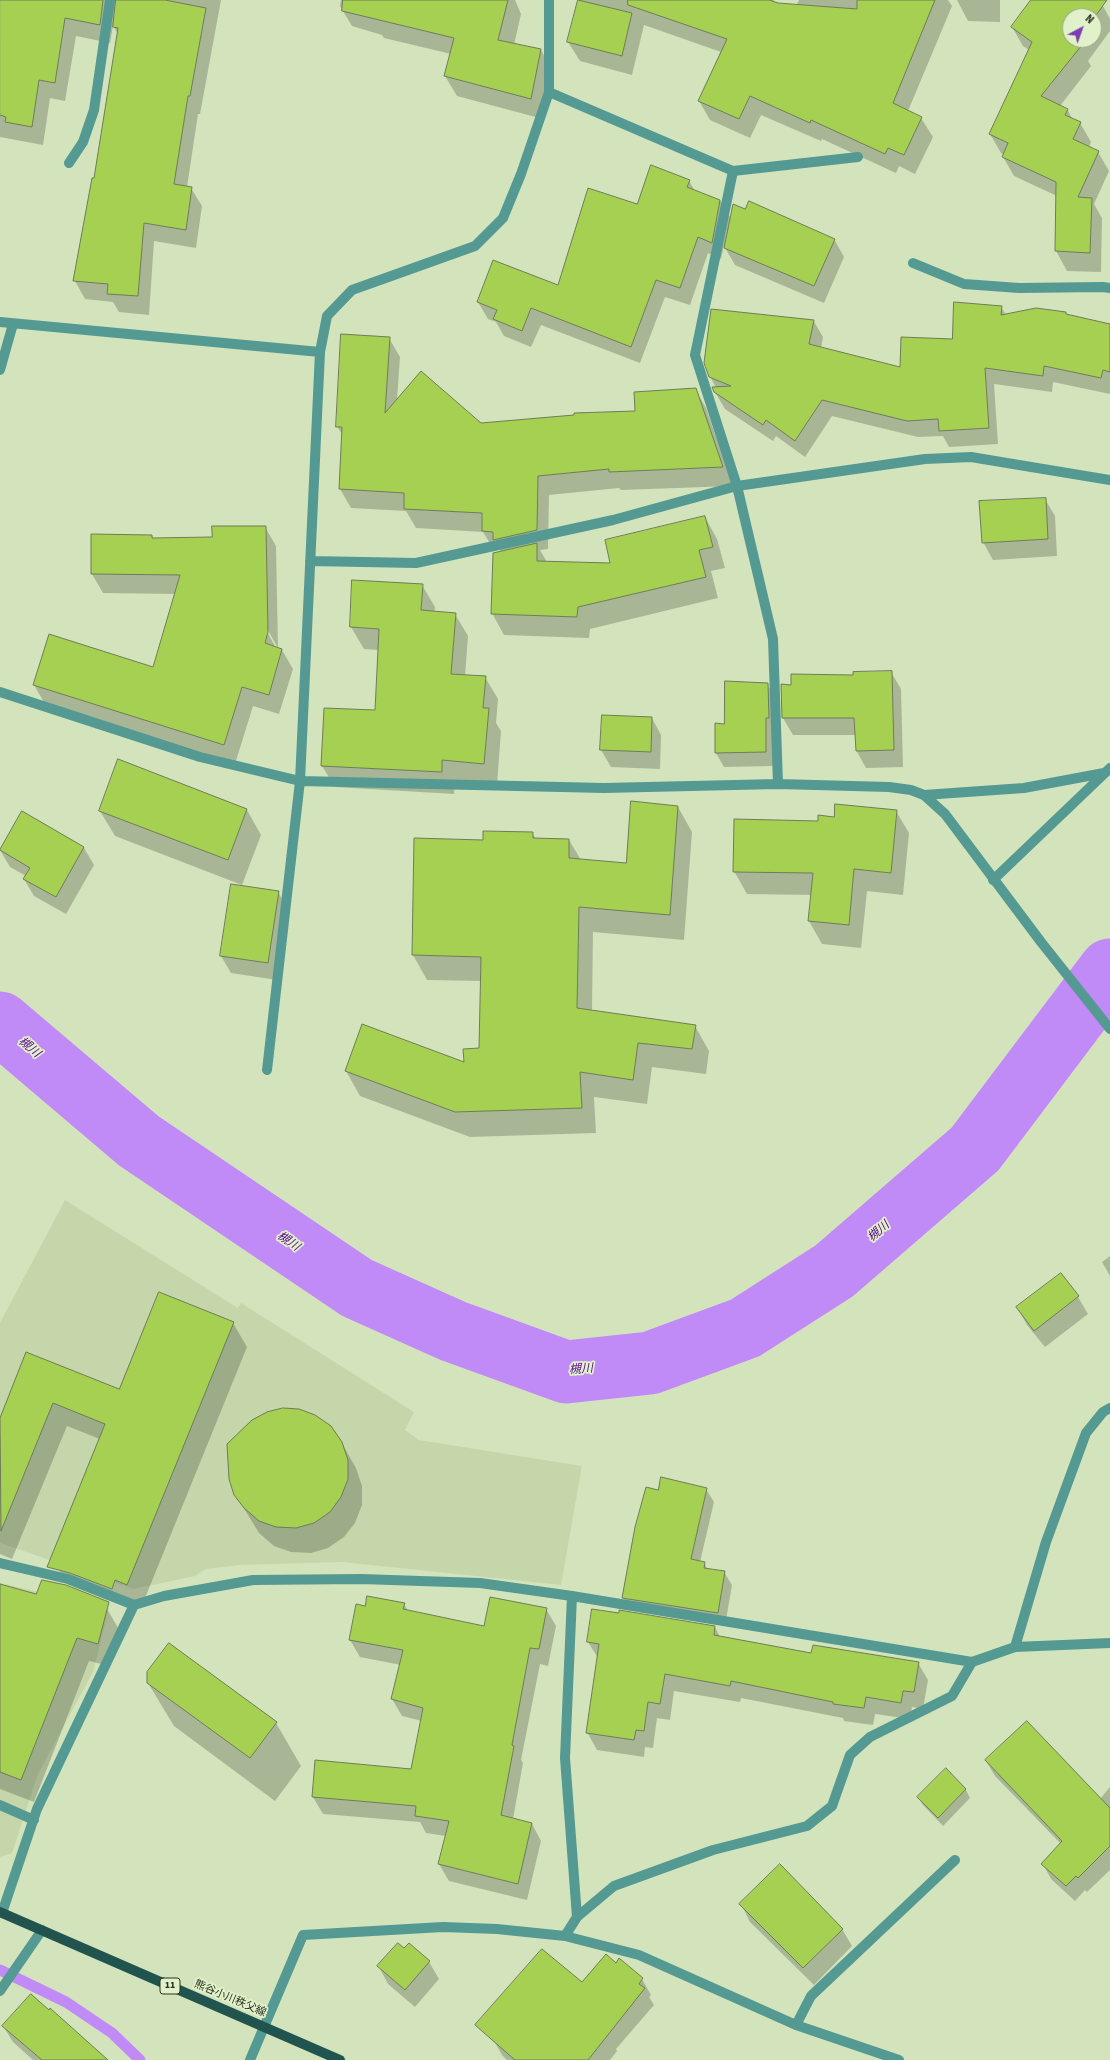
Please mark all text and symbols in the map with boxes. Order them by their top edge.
north arrow [1062,8,1102,48]
text: N [1082,11,1097,27]
water label: 槻川 [15,1035,43,1061]
water label: 槻川 [865,1219,893,1245]
water label: 槻川 [274,1229,302,1255]
water label: 槻川 [569,1362,593,1378]
road number: 11 [160,1978,180,1994]
street label: 熊谷小川秩父線 [192,1978,268,2020]

